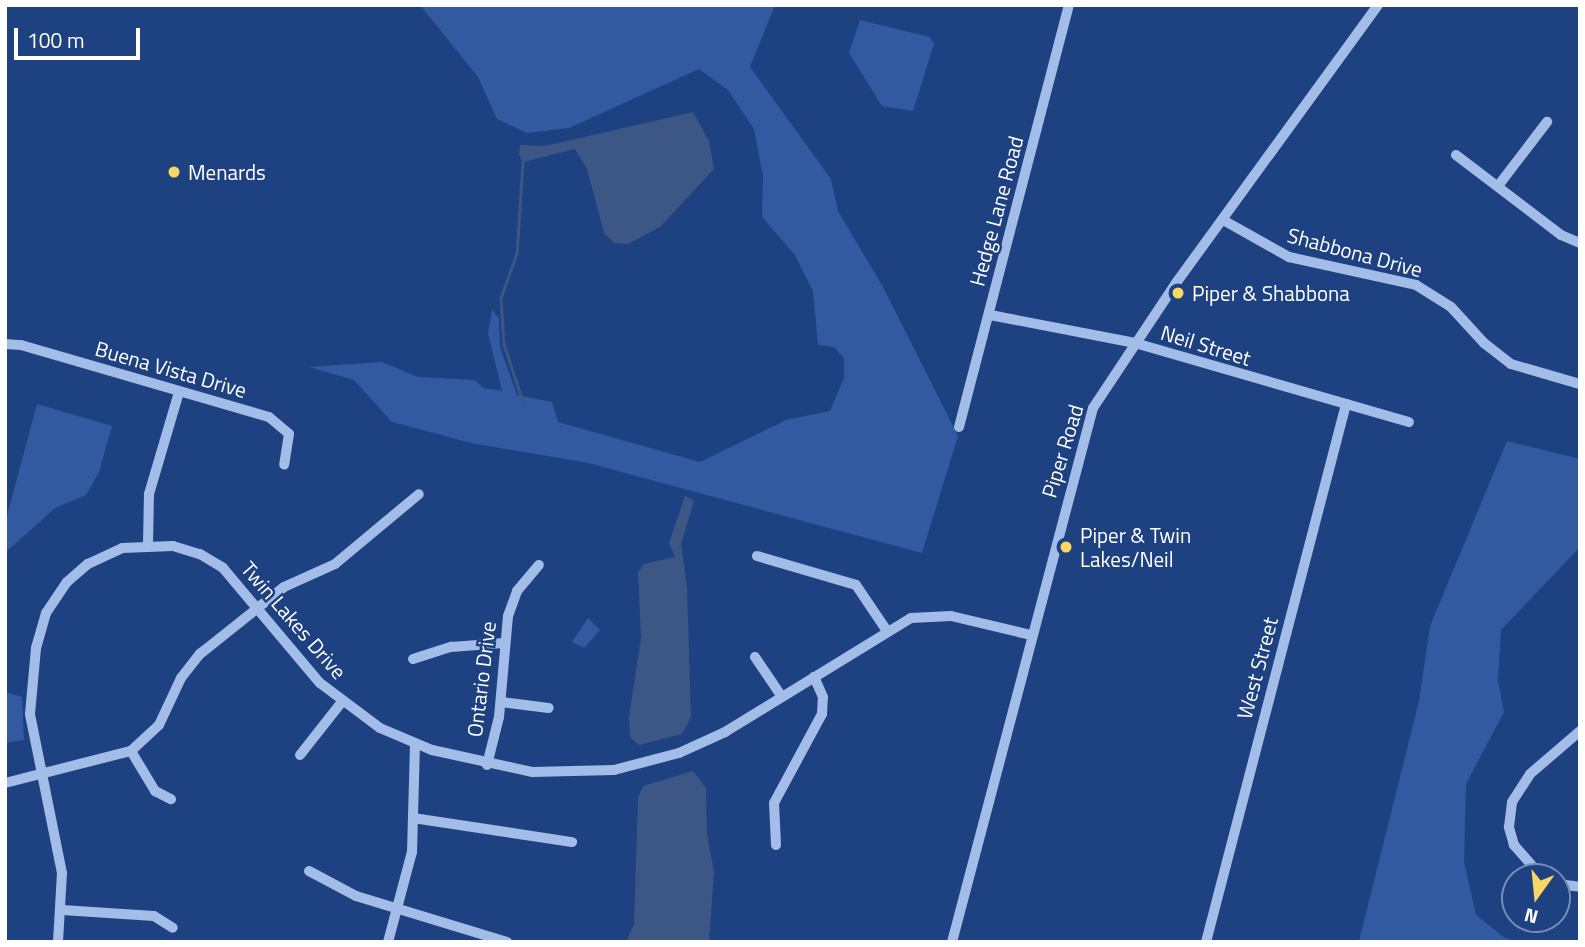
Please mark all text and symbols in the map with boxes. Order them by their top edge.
scale bar [18,14,144,58]
text: 100 m [27,24,84,56]
street label: Hedge Lane Road [964,133,1028,289]
place label: Menards [188,159,266,185]
marker: Menards [166,164,182,180]
street label: Shabbona Drive [1285,222,1425,282]
place label: Piper & Shabbona [1192,280,1350,306]
marker: Piper & Shabbona [1170,285,1186,301]
street label: Neil Street [1158,319,1254,371]
street label: Buena Vista Drive [92,335,250,403]
street label: Piper Road [1036,401,1088,501]
place label: Piper & Twin Lakes/Neil [1080,522,1191,572]
marker: Piper & Twin Lakes/Neil [1058,539,1074,555]
street label: Twin Lakes Drive [236,556,352,684]
street label: West Street [1231,614,1283,722]
street label: Ontario Drive [461,620,501,738]
north arrow [1501,863,1571,933]
text: N [1521,901,1541,933]

